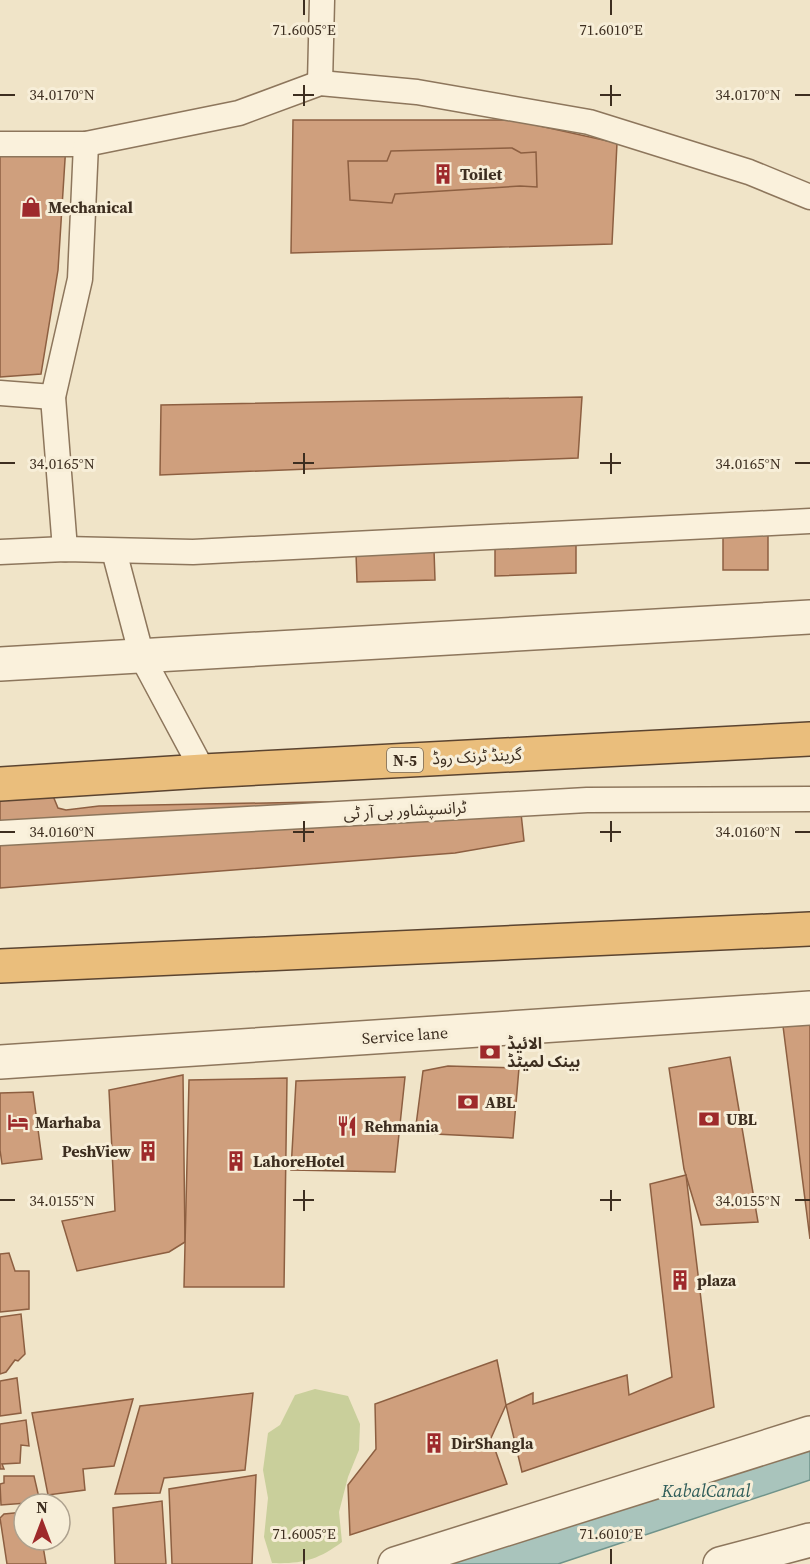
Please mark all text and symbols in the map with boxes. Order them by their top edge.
text: 71.6005°E [272,19,336,40]
text: 71.6010°E [579,19,643,40]
text: 34.0170°N [29,84,95,105]
text: 34.0170°N [715,84,781,105]
building icon: Toilet [431,162,455,186]
place label: Toilet [460,163,503,185]
shop icon: Mechanical [19,195,43,219]
place label: Mechanical [48,196,133,218]
text: 34.0165°N [29,453,95,474]
text: 34.0165°N [715,453,781,474]
street label: گرینڈ ٹرنک روڈ [432,743,523,769]
road number: N-5 [387,748,423,772]
street label: ٹرانسپشاور بی آر ٹی [343,796,467,824]
text: 34.0160°N [29,821,95,842]
text: 34.0160°N [715,821,781,842]
street label: Service lane [361,1021,449,1049]
place label: الائیڈ بینک لمیٹڈ [507,1032,580,1072]
bank icon: الائیڈ بینک لمیٹڈ [478,1040,502,1064]
bank icon: ABL [456,1090,480,1114]
place label: ABL [485,1091,515,1113]
bank icon: UBL [697,1107,721,1131]
place label: UBL [726,1108,757,1130]
hotel icon: Marhaba [6,1110,30,1134]
place label: Marhaba [35,1111,101,1133]
restaurant icon: Rehmania [335,1114,359,1138]
place label: Rehmania [364,1115,439,1137]
building icon: PeshView [136,1139,160,1163]
place label: PeshView [62,1140,131,1162]
building icon: LahoreHotel [224,1149,248,1173]
place label: LahoreHotel [253,1150,345,1172]
text: 34.0155°N [29,1190,95,1211]
text: 34.0155°N [715,1190,781,1211]
building icon: plaza [668,1268,692,1292]
place label: plaza [697,1269,737,1291]
building icon: DirShangla [422,1431,446,1455]
place label: DirShangla [451,1432,534,1454]
water label: KabalCanal [660,1478,751,1503]
north arrow [12,1492,72,1552]
text: N [36,1496,48,1518]
text: 71.6005°E [272,1523,336,1544]
text: 71.6010°E [579,1523,643,1544]

